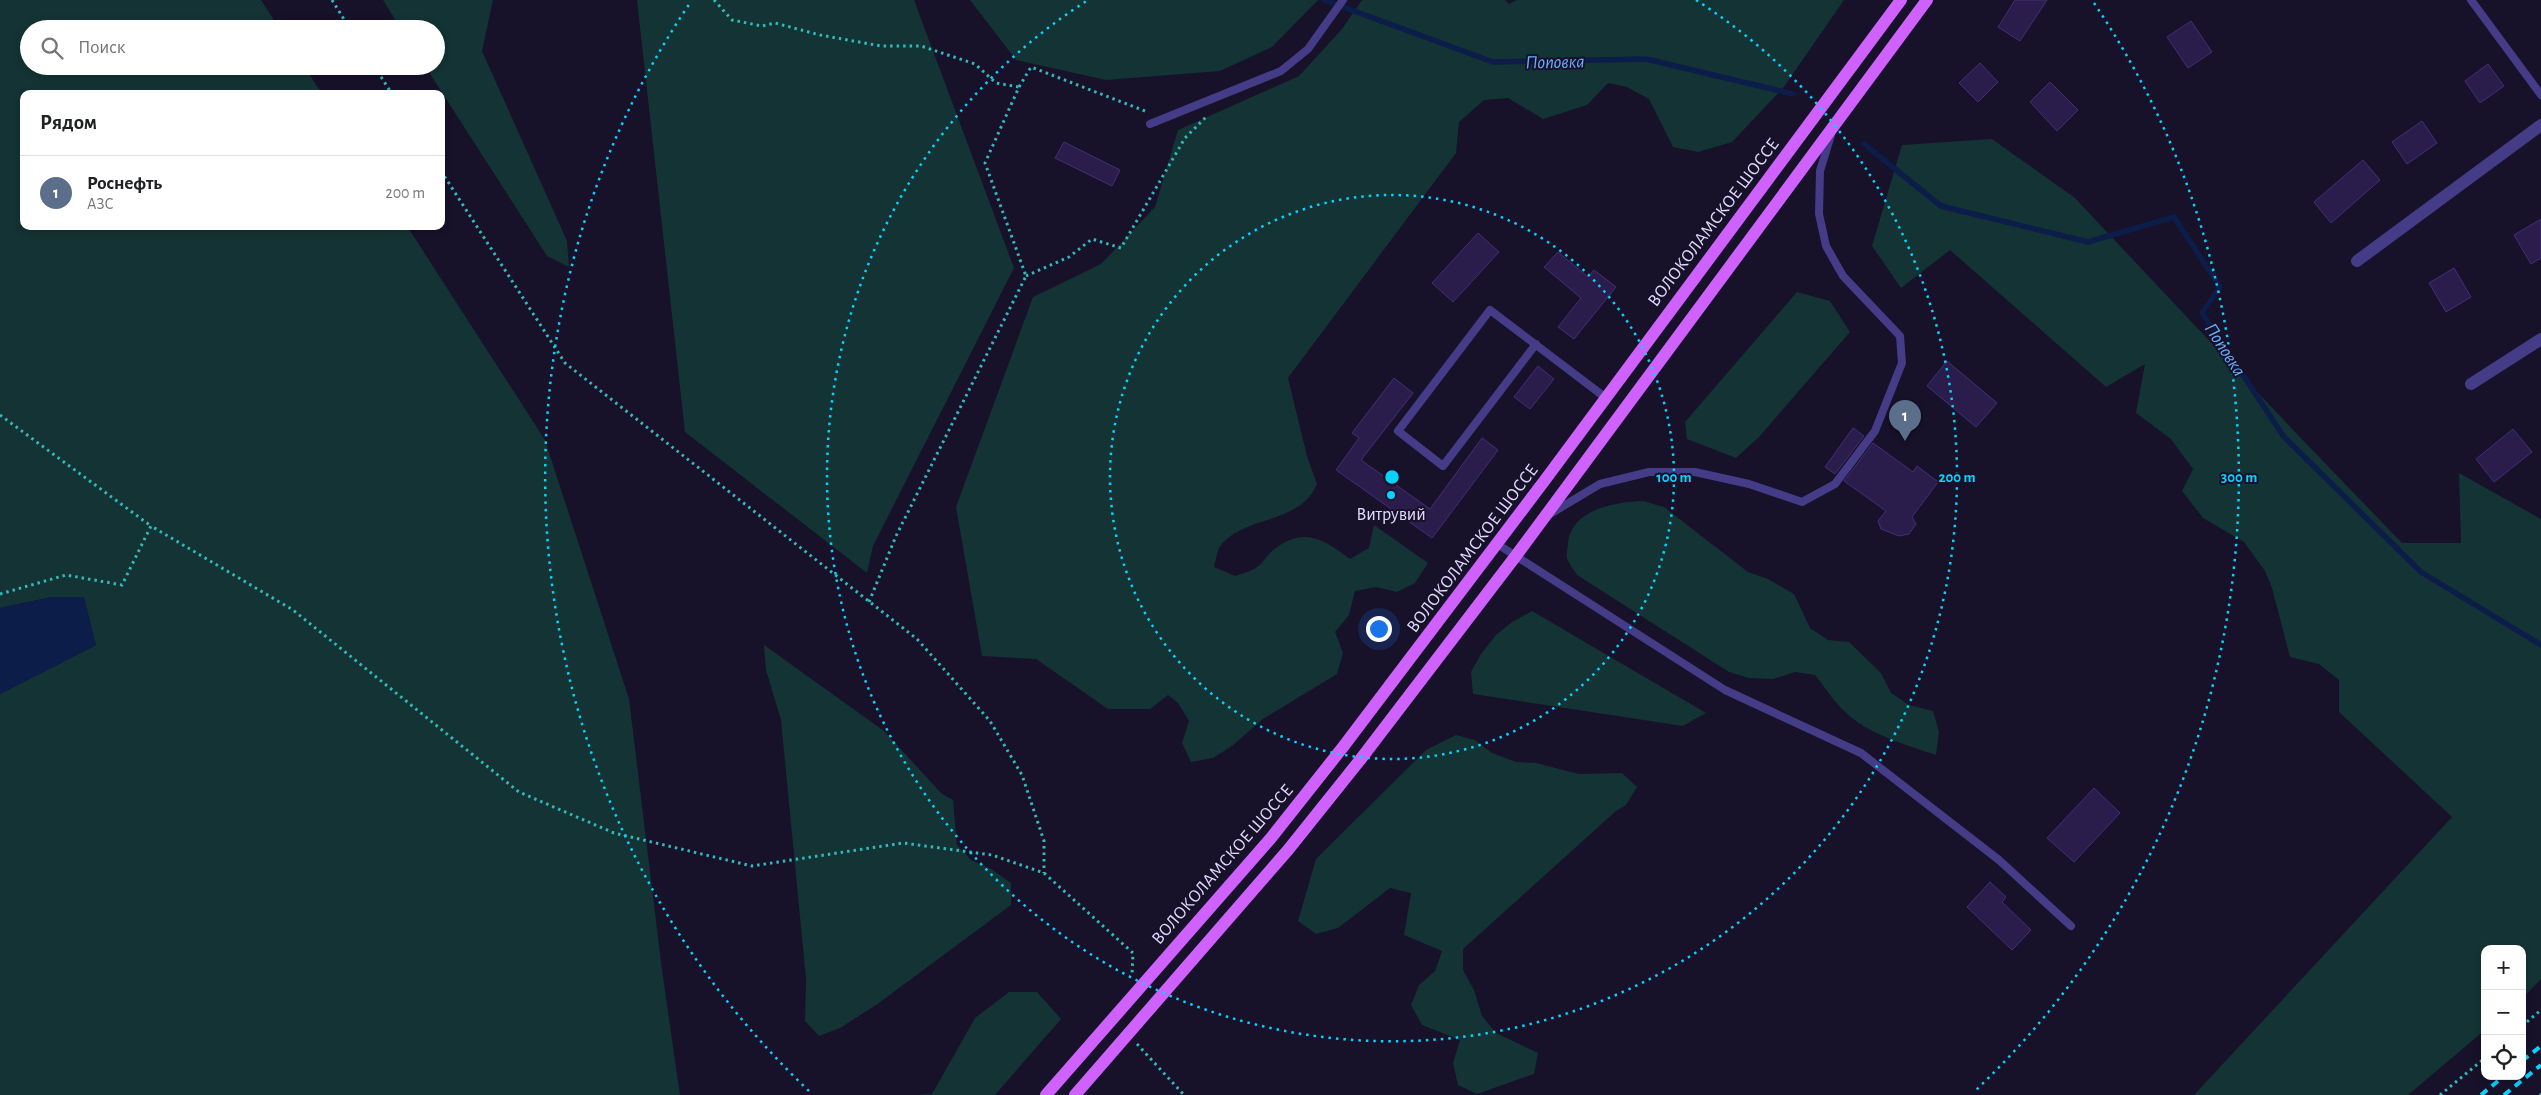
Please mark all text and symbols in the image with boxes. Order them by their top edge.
search box [20,20,445,75]
icon: search [38,34,66,62]
text: Поиск [78,38,125,57]
water label: Поповка [1525,52,1585,73]
text: Рядом [40,112,97,133]
street label: ВОЛОКОЛАМСКОЕ ШОССЕ [1645,135,1783,310]
text: Роснефть [87,174,162,193]
text: 1 [53,185,59,201]
text: 200 m [385,185,425,201]
text: АЗС [87,196,114,212]
water label: Поповка [2201,320,2249,380]
pin: 1 [1889,400,1921,441]
street label: ВОЛОКОЛАМСКОЕ ШОССЕ [1404,461,1542,636]
centre of rings [1383,468,1401,486]
text: 100 m [1656,470,1692,485]
text: 200 m [1938,470,1976,485]
text: 300 m [2221,470,2257,485]
marker: Витрувий [1385,489,1397,501]
place label: Витрувий [1356,506,1426,524]
your location [1366,616,1392,642]
street label: ВОЛОКОЛАМСКОЕ ШОССЕ [1149,781,1297,948]
map controls [2481,945,2526,1080]
button: + [2481,945,2526,990]
button: − [2481,990,2526,1035]
button: locate [2481,1035,2526,1080]

